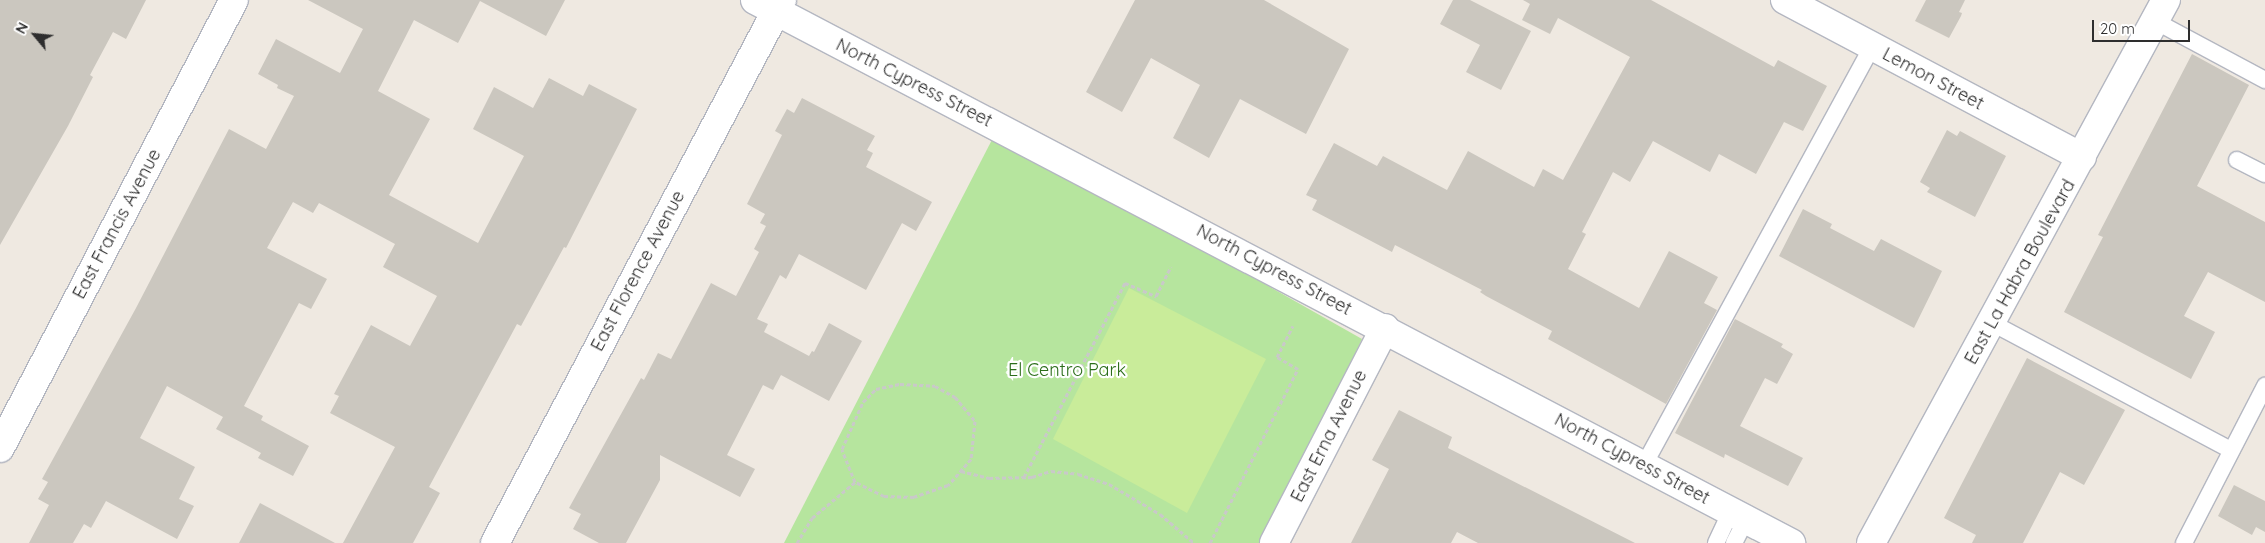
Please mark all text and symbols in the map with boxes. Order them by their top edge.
north arrow [10,10,60,60]
scale bar [2095,10,2192,42]
text: N [11,19,32,37]
text: 20 m [2100,19,2135,38]
street label: North Cypress Street [832,34,996,132]
street label: Lemon Street [1879,43,1987,115]
street label: East Francis Avenue [68,145,166,303]
street label: East La Habra Boulevard [1960,176,2080,368]
street label: East Florence Avenue [587,187,689,355]
street label: North Cypress Street [1193,220,1355,320]
park label: El Centro Park [1008,359,1126,381]
street label: East Erna Avenue [1286,366,1372,506]
street label: North Cypress Street [1551,409,1713,509]

